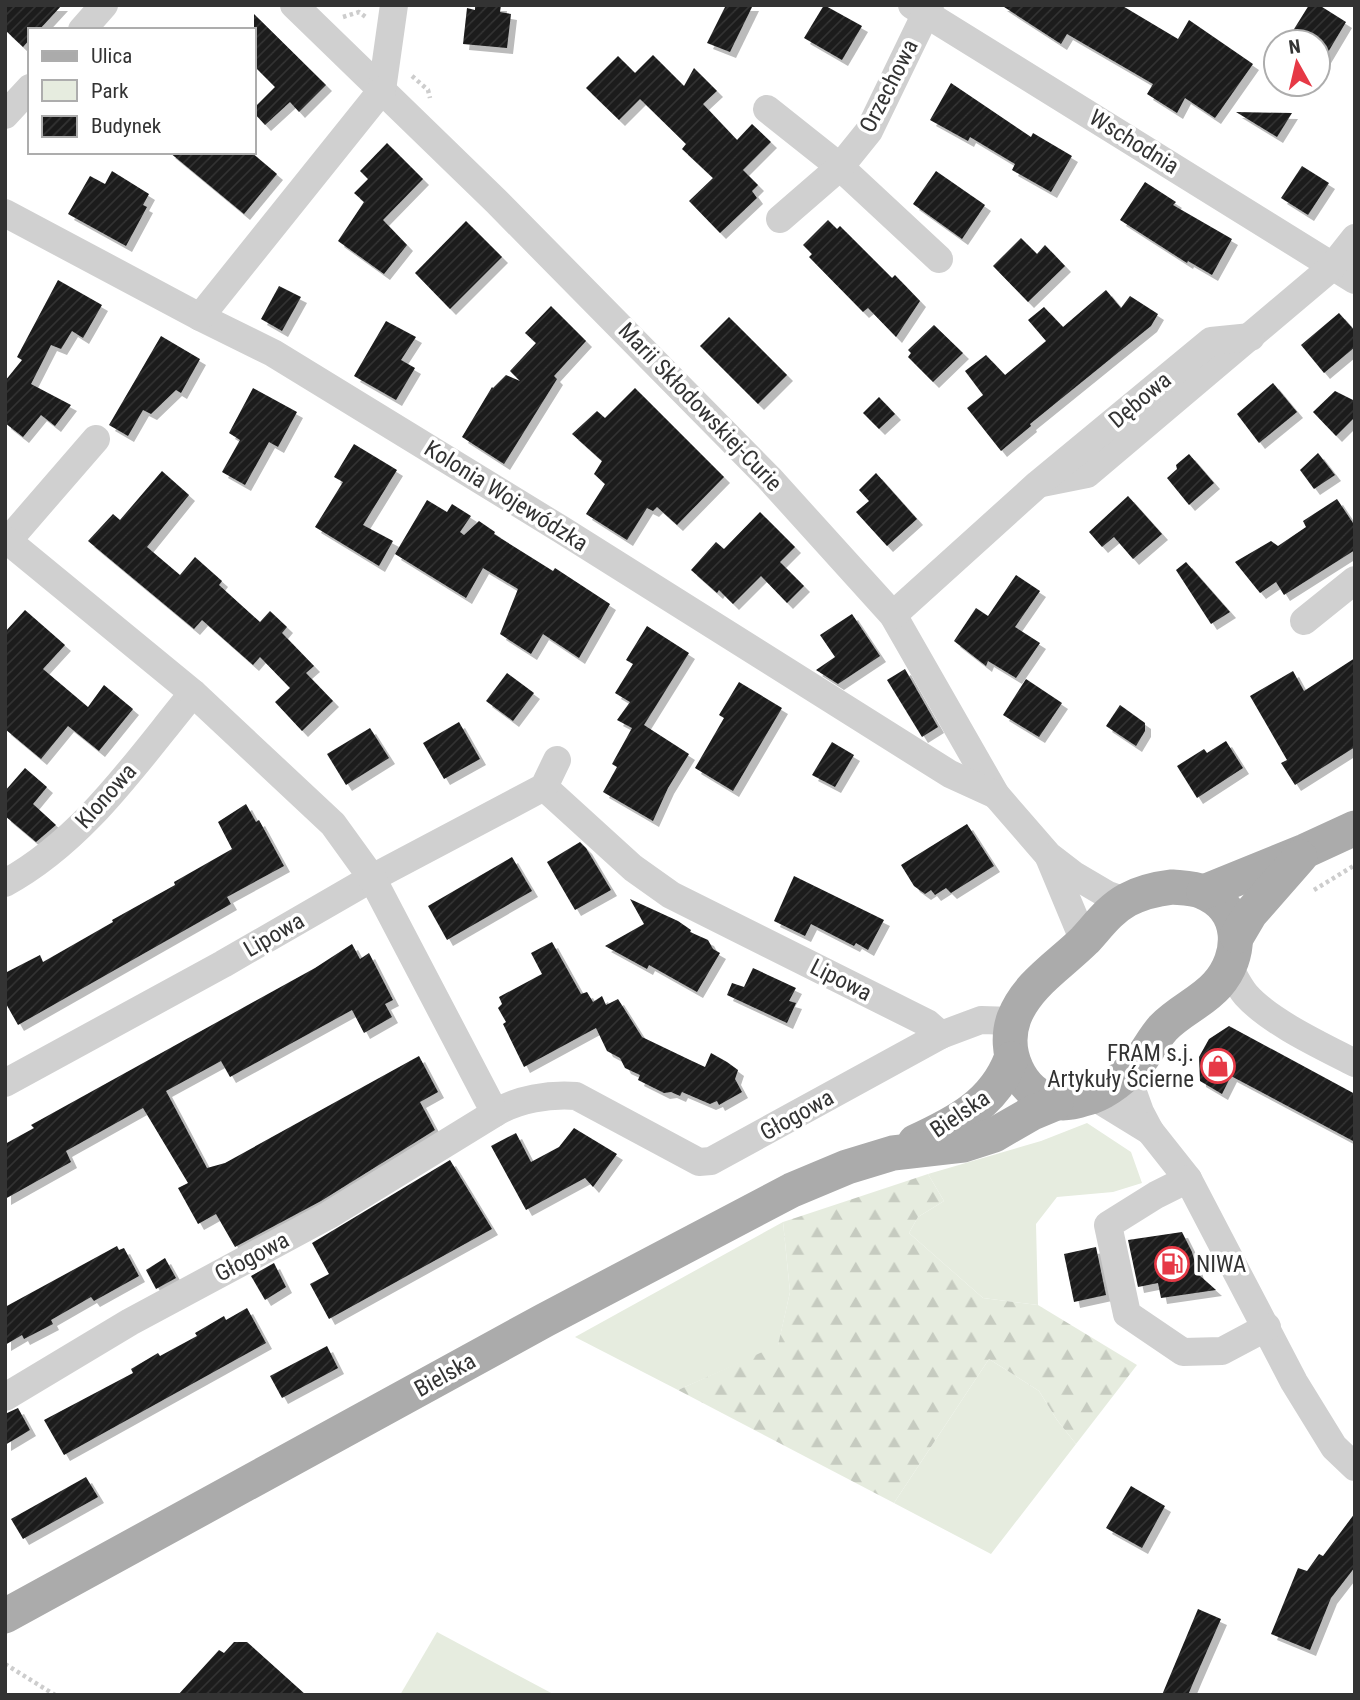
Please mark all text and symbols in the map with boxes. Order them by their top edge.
legend [28,28,256,154]
north arrow [1262,28,1332,98]
text: N [1287,34,1302,59]
street label: Orzechowa [854,35,924,137]
text: Ulica [91,44,132,68]
text: Park [91,79,129,103]
street label: Wschodnia [1084,104,1184,180]
text: Budynek [91,114,162,138]
street label: Marii Skłodowskiej-Curie [613,317,787,497]
street label: Dębowa [1103,366,1177,434]
street label: Kolonia Wojewódzka [419,435,593,557]
street label: Klonowa [70,758,142,834]
street label: Lipowa [239,907,309,963]
street label: Lipowa [806,953,876,1007]
place label: FRAM s.j. Artykuły Ścierne [1047,1040,1194,1093]
shop icon: FRAM s.j. Artykuły Ścierne [1199,1047,1237,1085]
street label: Głogowa [756,1084,838,1146]
street label: Bielska [925,1084,995,1144]
street label: Głogowa [210,1226,294,1288]
fuel station icon: NIWA [1153,1245,1191,1283]
place label: NIWA [1196,1251,1246,1278]
street label: Bielska [410,1347,480,1403]

